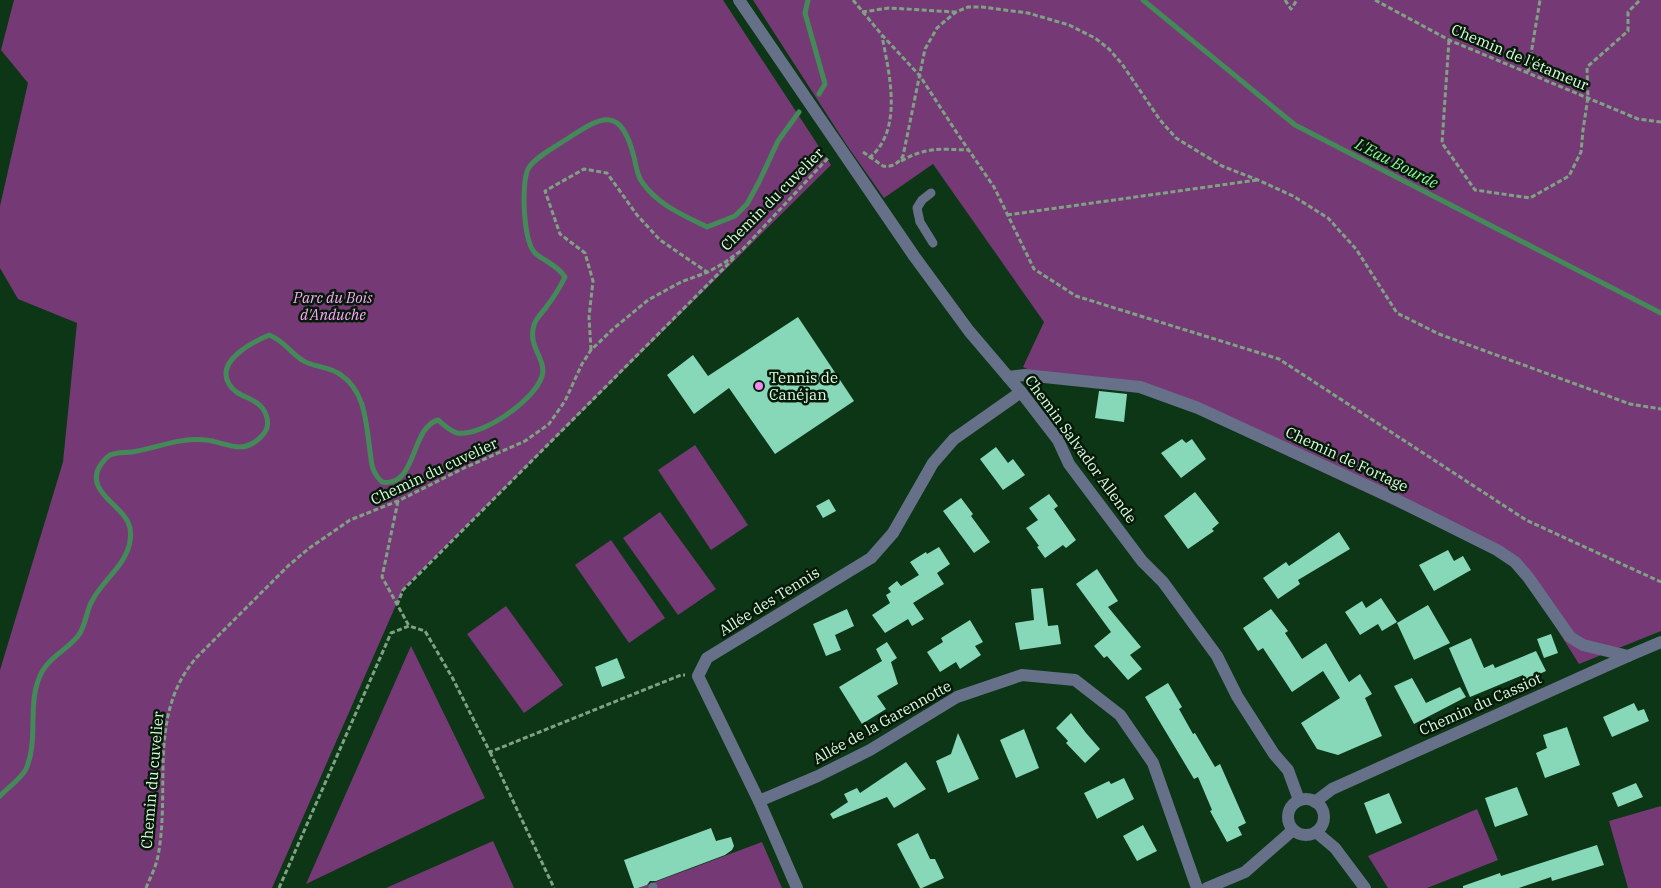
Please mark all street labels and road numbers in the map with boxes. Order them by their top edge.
street label: Chemin de l'étameur [1448,19,1592,95]
street label: Chemin du cuvelier [717,143,828,254]
street label: Chemin Salvador Allende [1021,371,1141,527]
street label: Chemin de Fortage [1283,422,1411,496]
street label: Chemin du cuvelier [367,433,501,509]
street label: Allée des Tennis [715,562,823,640]
street label: Chemin du Cassiot [1416,668,1544,740]
street label: Allée de la Garennotte [809,676,955,768]
street label: Chemin du cuvelier [137,710,168,850]

